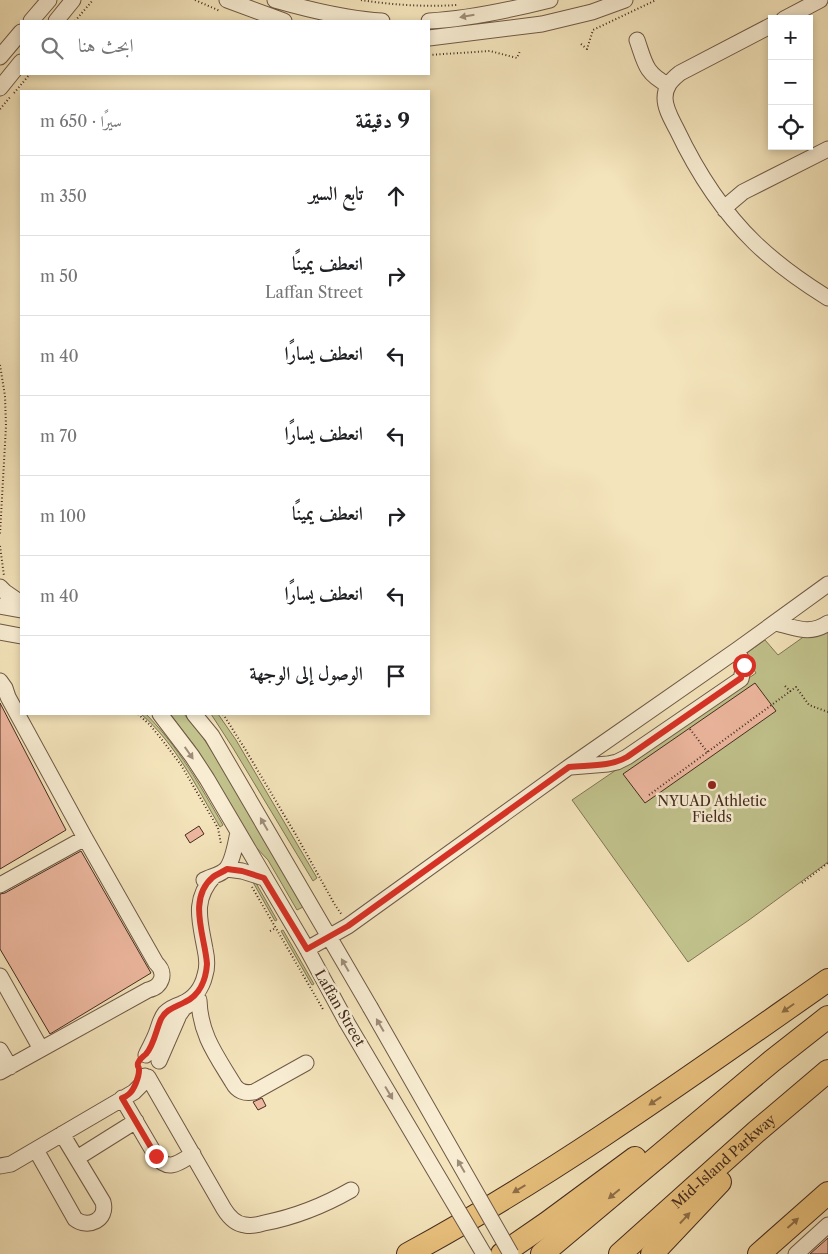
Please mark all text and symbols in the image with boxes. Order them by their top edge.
one-way arrow [459,13,475,21]
map controls [768,15,813,150]
button: + [768,15,813,60]
search box [20,20,430,75]
icon: search [38,34,66,62]
text: ابحث هنا [78,34,134,57]
button: − [768,60,813,105]
button: locate [768,105,813,150]
text: 9 دقيقة [356,108,410,133]
text: سيرًا · 650 m [40,111,122,131]
text: تابع السير [309,182,363,205]
icon: ahead [382,182,410,210]
text: 350 m [40,186,87,206]
text: انعطف يمينًا [292,252,363,275]
icon: right [382,262,410,290]
text: 50 m [40,266,78,286]
text: Laffan Street [265,282,363,302]
text: انعطف يسارًا [284,342,363,365]
icon: left [382,342,410,370]
text: 40 m [40,346,79,366]
text: انعطف يسارًا [284,422,363,445]
icon: left [382,422,410,450]
text: 70 m [40,426,77,446]
text: انعطف يمينًا [292,502,363,525]
icon: right [382,502,410,530]
text: 100 m [40,506,86,526]
text: انعطف يسارًا [284,582,363,605]
icon: left [382,582,410,610]
text: 40 m [40,586,79,606]
route start [733,654,756,677]
text: الوصول إلى الوجهة [249,662,363,685]
icon: arrive [382,662,410,690]
one-way arrow [184,746,194,759]
marker: NYUAD Athletic Fields [706,779,718,791]
place label: NYUAD Athletic Fields [657,792,767,826]
one-way arrow [260,816,268,831]
one-way arrow [341,957,349,972]
street label: Laffan Street [311,966,369,1050]
one-way arrow [781,1003,795,1013]
one-way arrow [376,1019,385,1032]
one-way arrow [384,1086,393,1099]
one-way arrow [648,1096,662,1106]
street label: Mid-Island Parkway [668,1110,779,1212]
route end [145,1145,168,1168]
one-way arrow [457,1159,465,1174]
one-way arrow [512,1185,525,1194]
one-way arrow [608,1188,621,1199]
one-way arrow [679,1213,691,1225]
one-way arrow [787,1217,799,1229]

